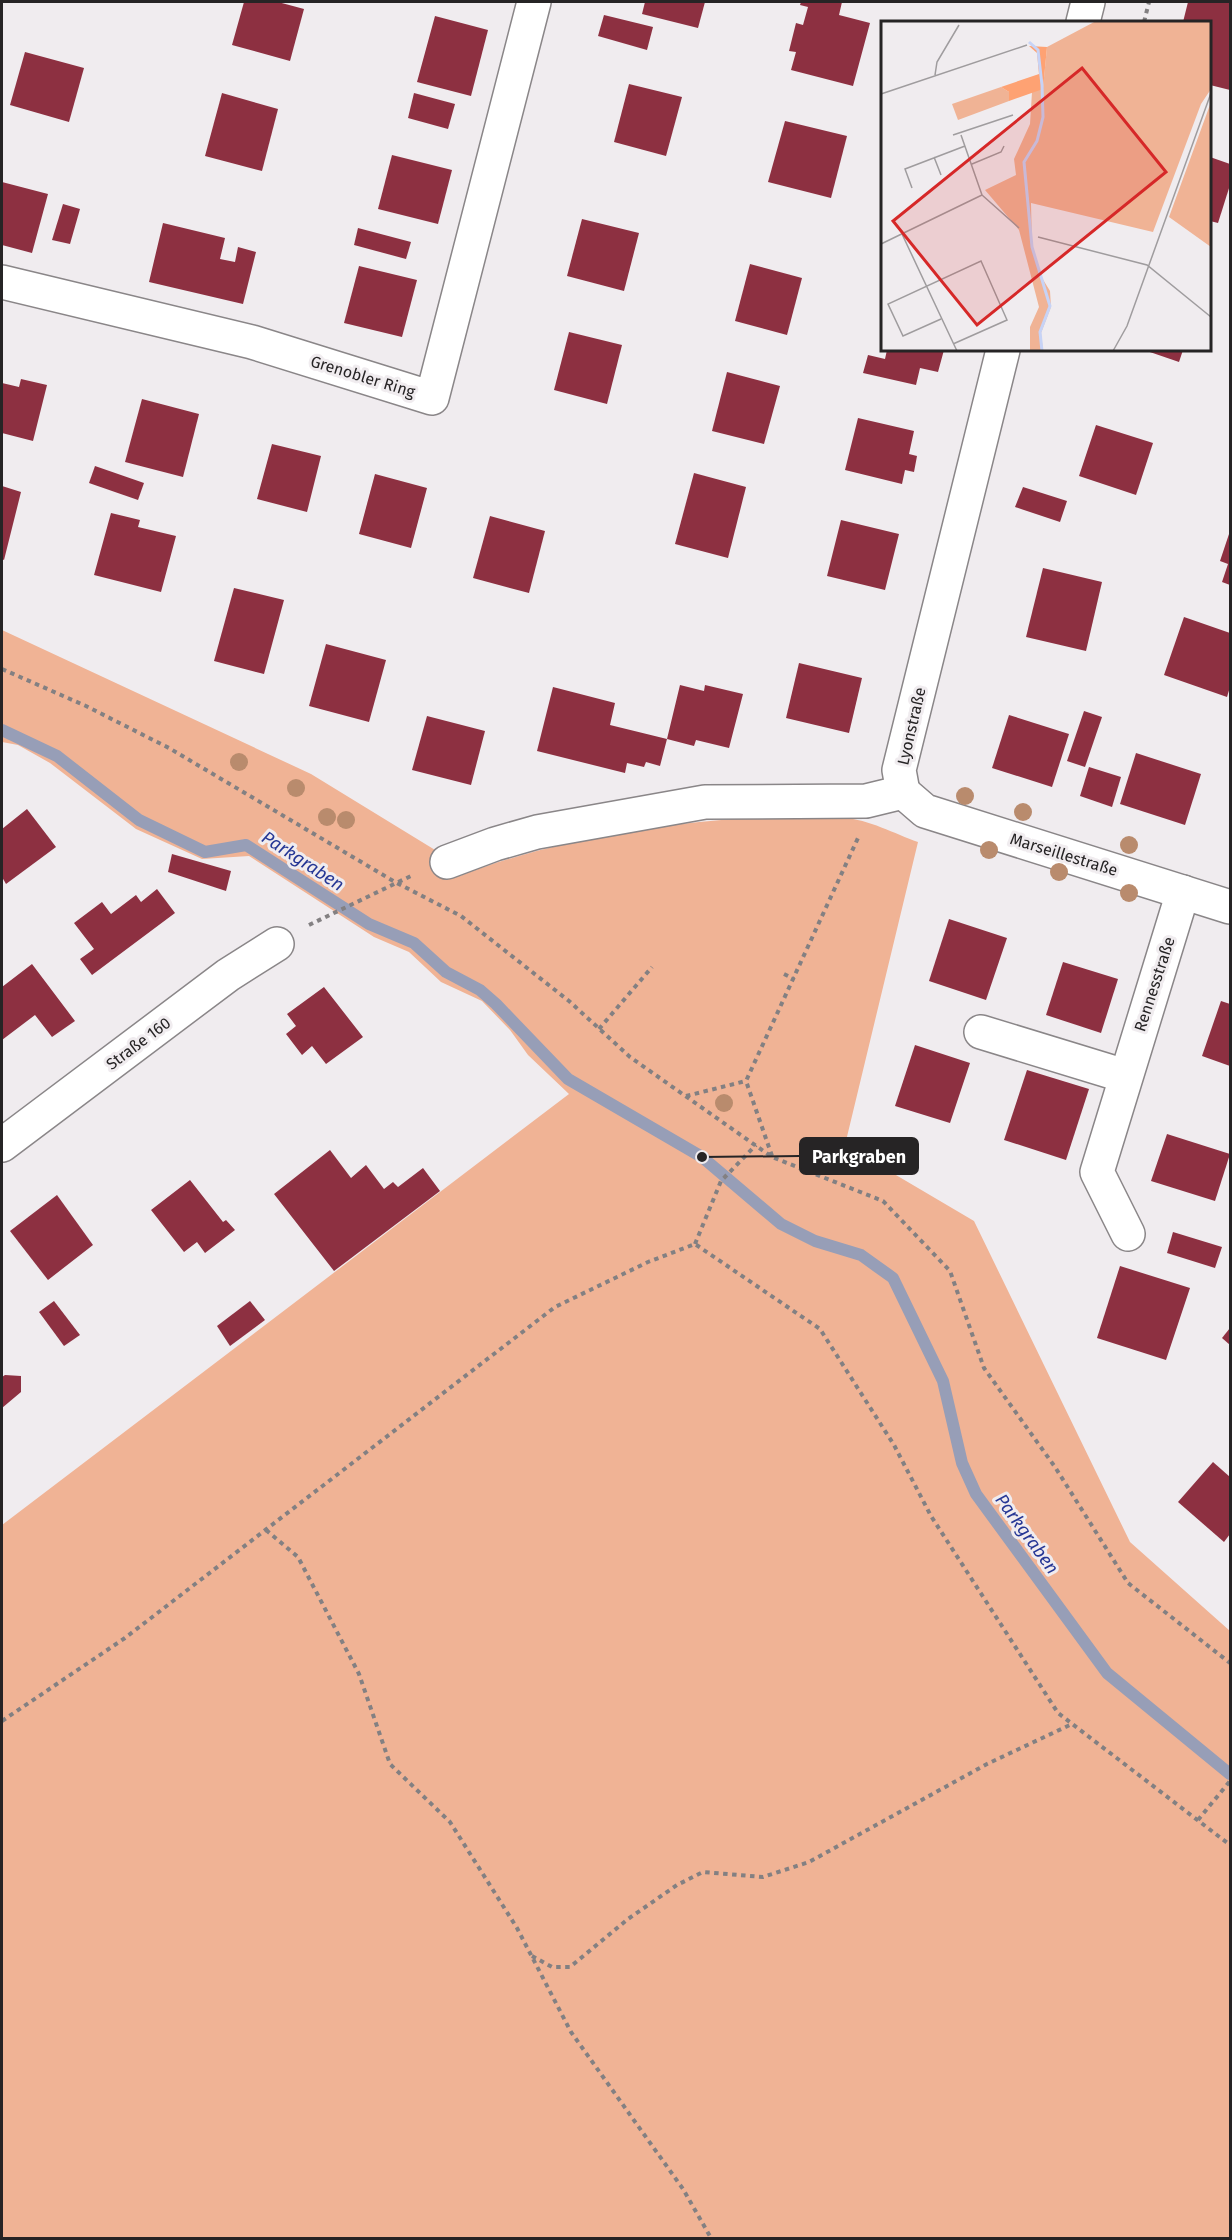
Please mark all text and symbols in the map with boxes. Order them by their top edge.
inset map [881,21,1211,351]
street label: Grenobler Ring [308,352,418,402]
street label: Lyonstraße [893,685,930,767]
water label: Parkgraben [258,826,348,896]
street label: Marseillestraße [1008,829,1120,880]
street label: Rennesstraße [1130,934,1179,1034]
street label: Straße 160 [102,1013,174,1074]
callout: Parkgraben [800,1138,918,1174]
text: Parkgraben [812,1146,906,1168]
water label: Parkgraben [991,1490,1063,1578]

